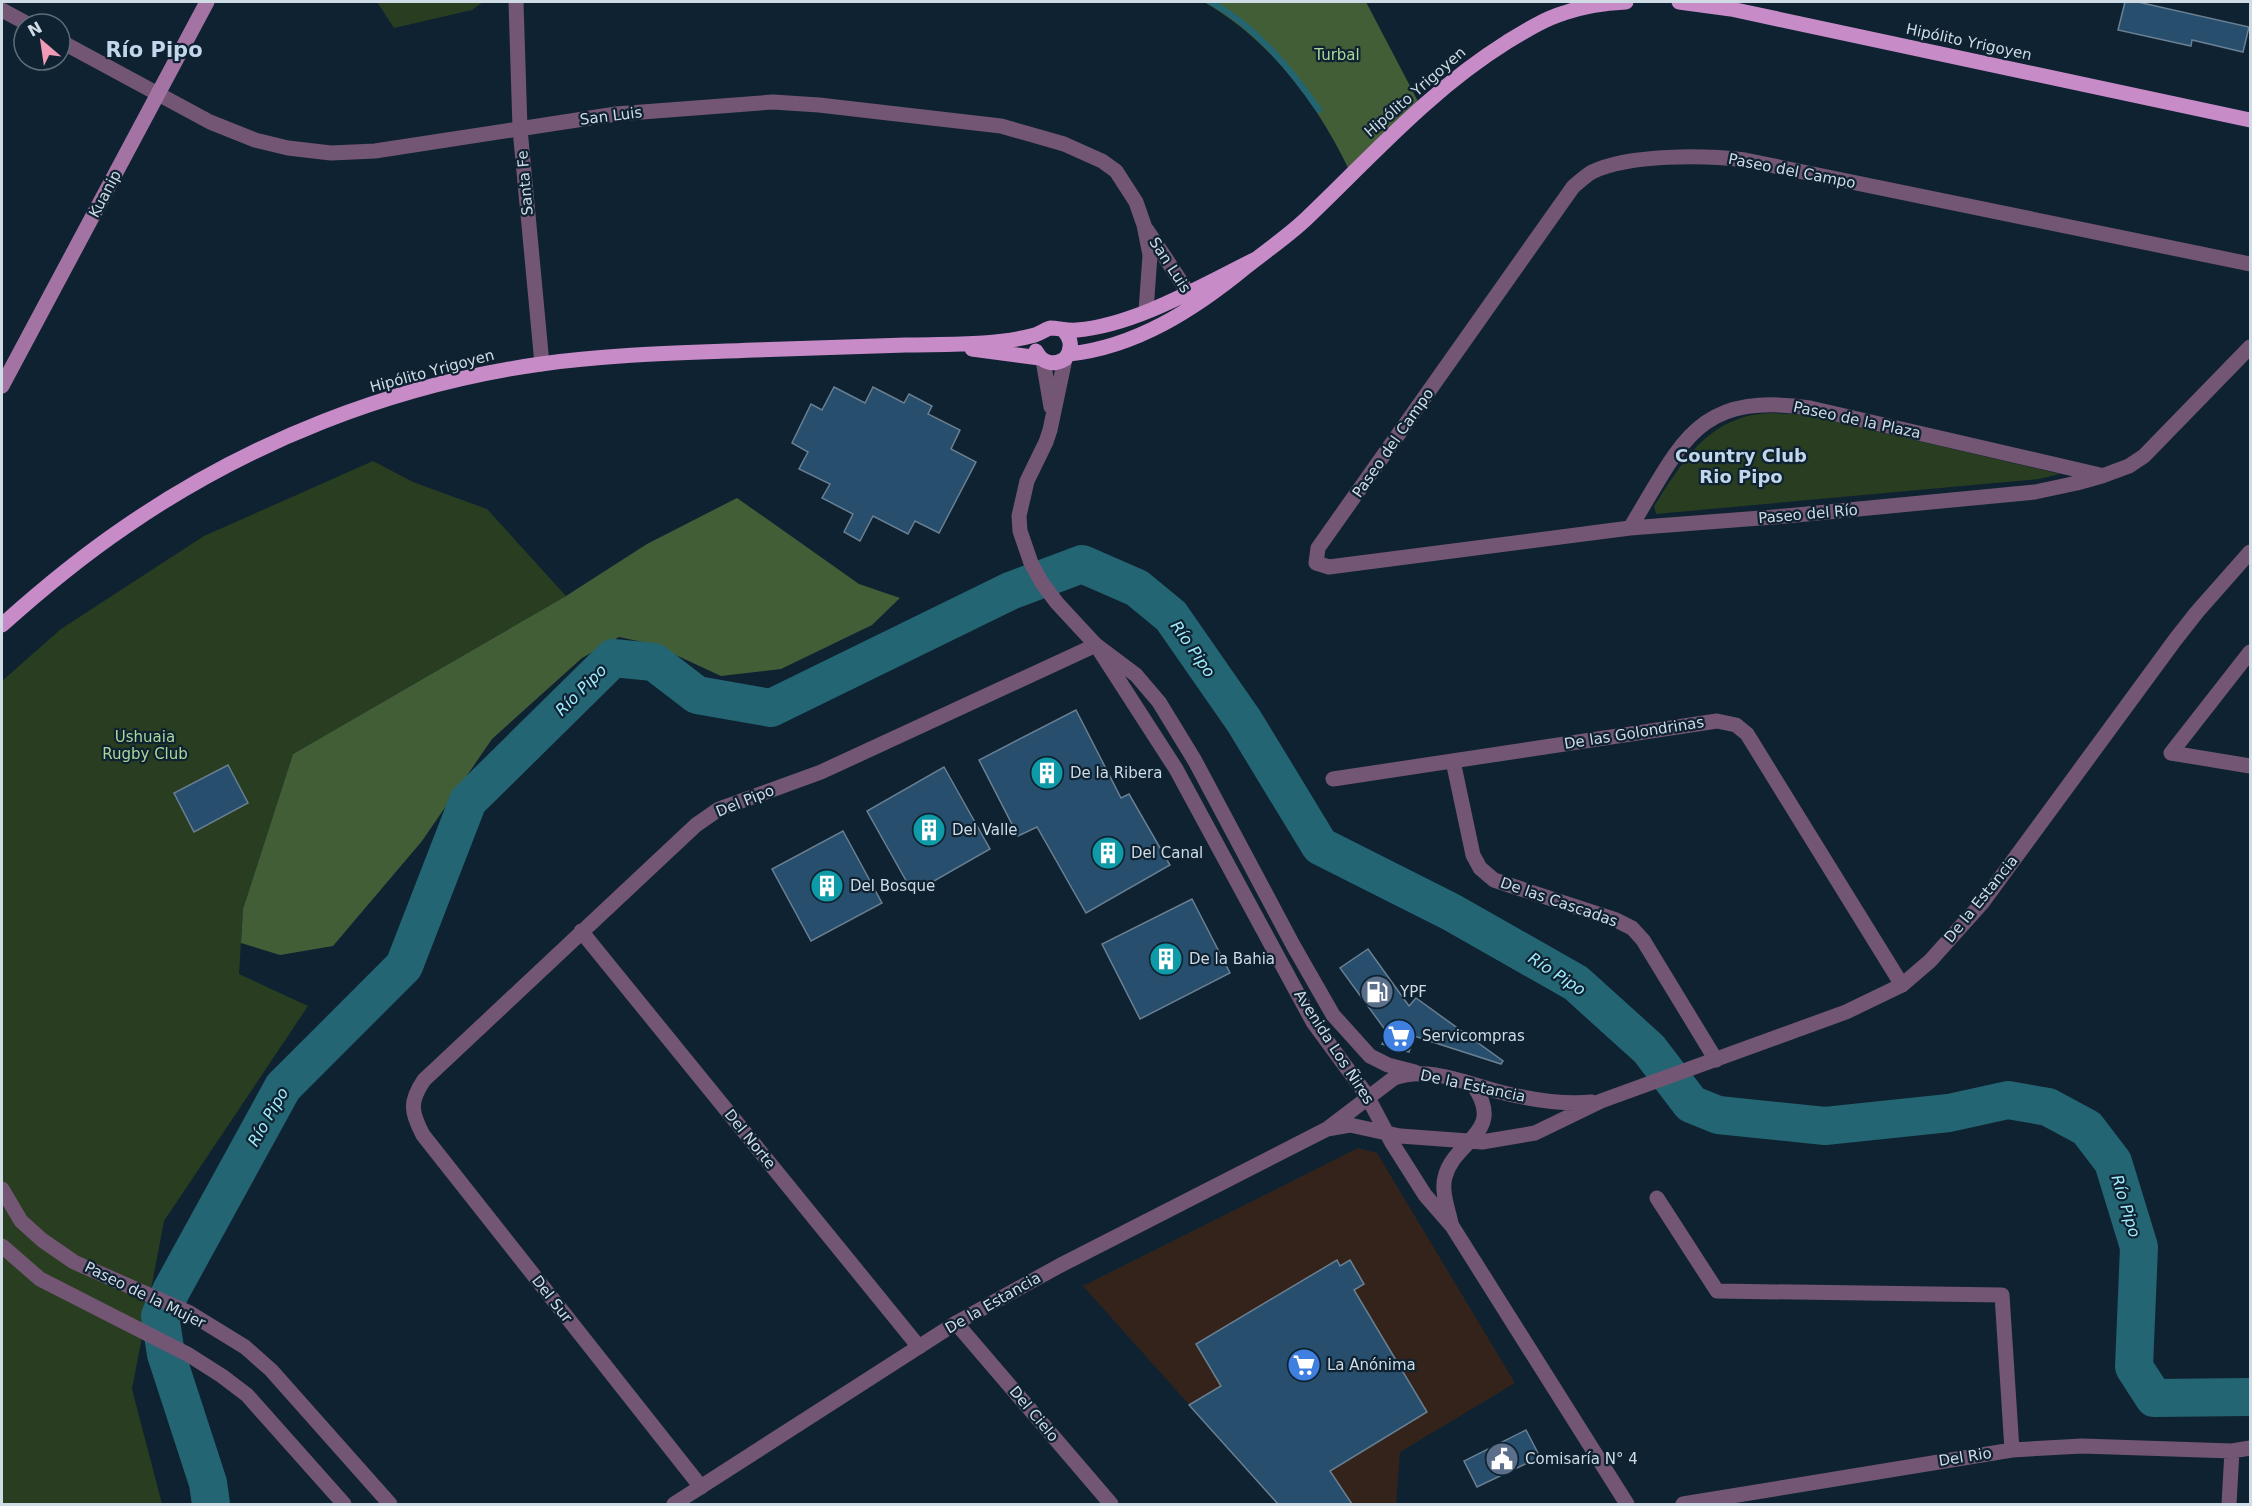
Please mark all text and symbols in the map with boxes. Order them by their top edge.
north arrow [12,12,72,72]
text: N [25,18,45,41]
street label: Hipólito Yrigoyen [1904,20,2034,64]
district label: Río Pipo [105,38,203,62]
street label: Hipólito Yrigoyen [1361,43,1469,141]
park label: Turbal [1313,46,1360,64]
street label: San Luis [579,103,643,129]
street label: Santa Fe [513,150,537,216]
street label: Paseo del Campo [1727,150,1857,192]
street label: Kuanip [85,167,125,221]
street label: San Luis [1145,234,1195,296]
street label: Hipólito Yrigoyen [368,346,496,396]
street label: Paseo del Campo [1349,385,1437,501]
street label: Paseo de la Plaza [1792,398,1922,442]
district label: Country Club Rio Pipo [1675,445,1807,487]
street label: Paseo del Río [1757,501,1859,527]
water label: Río Pipo [1167,617,1219,681]
water label: Río Pipo [551,660,611,720]
street label: De las Golondrinas [1563,713,1705,753]
park label: Ushuaia Rugby Club [102,728,188,763]
building icon: De la Ribera [1029,755,1065,791]
place label: De la Ribera [1070,764,1162,782]
street label: Del Pipo [713,781,777,821]
building icon: Del Valle [911,812,947,848]
place label: Del Valle [952,821,1018,839]
building icon: Del Canal [1090,835,1126,871]
place label: Del Canal [1131,844,1203,862]
street label: De la Estancia [1940,852,2022,946]
building icon: Del Bosque [809,868,845,904]
street label: De las Cascadas [1498,873,1620,931]
place label: Del Bosque [850,877,935,895]
building icon: De la Bahia [1148,941,1184,977]
water label: Río Pipo [1525,948,1589,1000]
place label: De la Bahia [1189,950,1275,968]
fuel station icon: YPF [1359,974,1395,1010]
place label: YPF [1399,983,1427,1001]
street label: Avenida Los Ñires [1290,986,1379,1108]
supermarket icon: Servicompras [1381,1018,1417,1054]
place label: Servicompras [1422,1027,1525,1045]
street label: De la Estancia [1419,1066,1527,1106]
water label: Río Pipo [244,1084,292,1150]
street label: Del Norte [721,1106,779,1172]
water label: Río Pipo [2107,1172,2145,1240]
street label: Paseo de la Mujer [82,1258,209,1332]
street label: De la Estancia [942,1268,1044,1338]
street label: Del Sur [528,1272,577,1327]
supermarket icon: La Anónima [1286,1347,1322,1383]
place label: La Anónima [1327,1356,1416,1374]
street label: Del Cielo [1006,1383,1062,1445]
public building icon: Comisaría N° 4 [1484,1441,1520,1477]
street label: Del Rio [1937,1444,1993,1470]
place label: Comisaría N° 4 [1525,1450,1638,1468]

